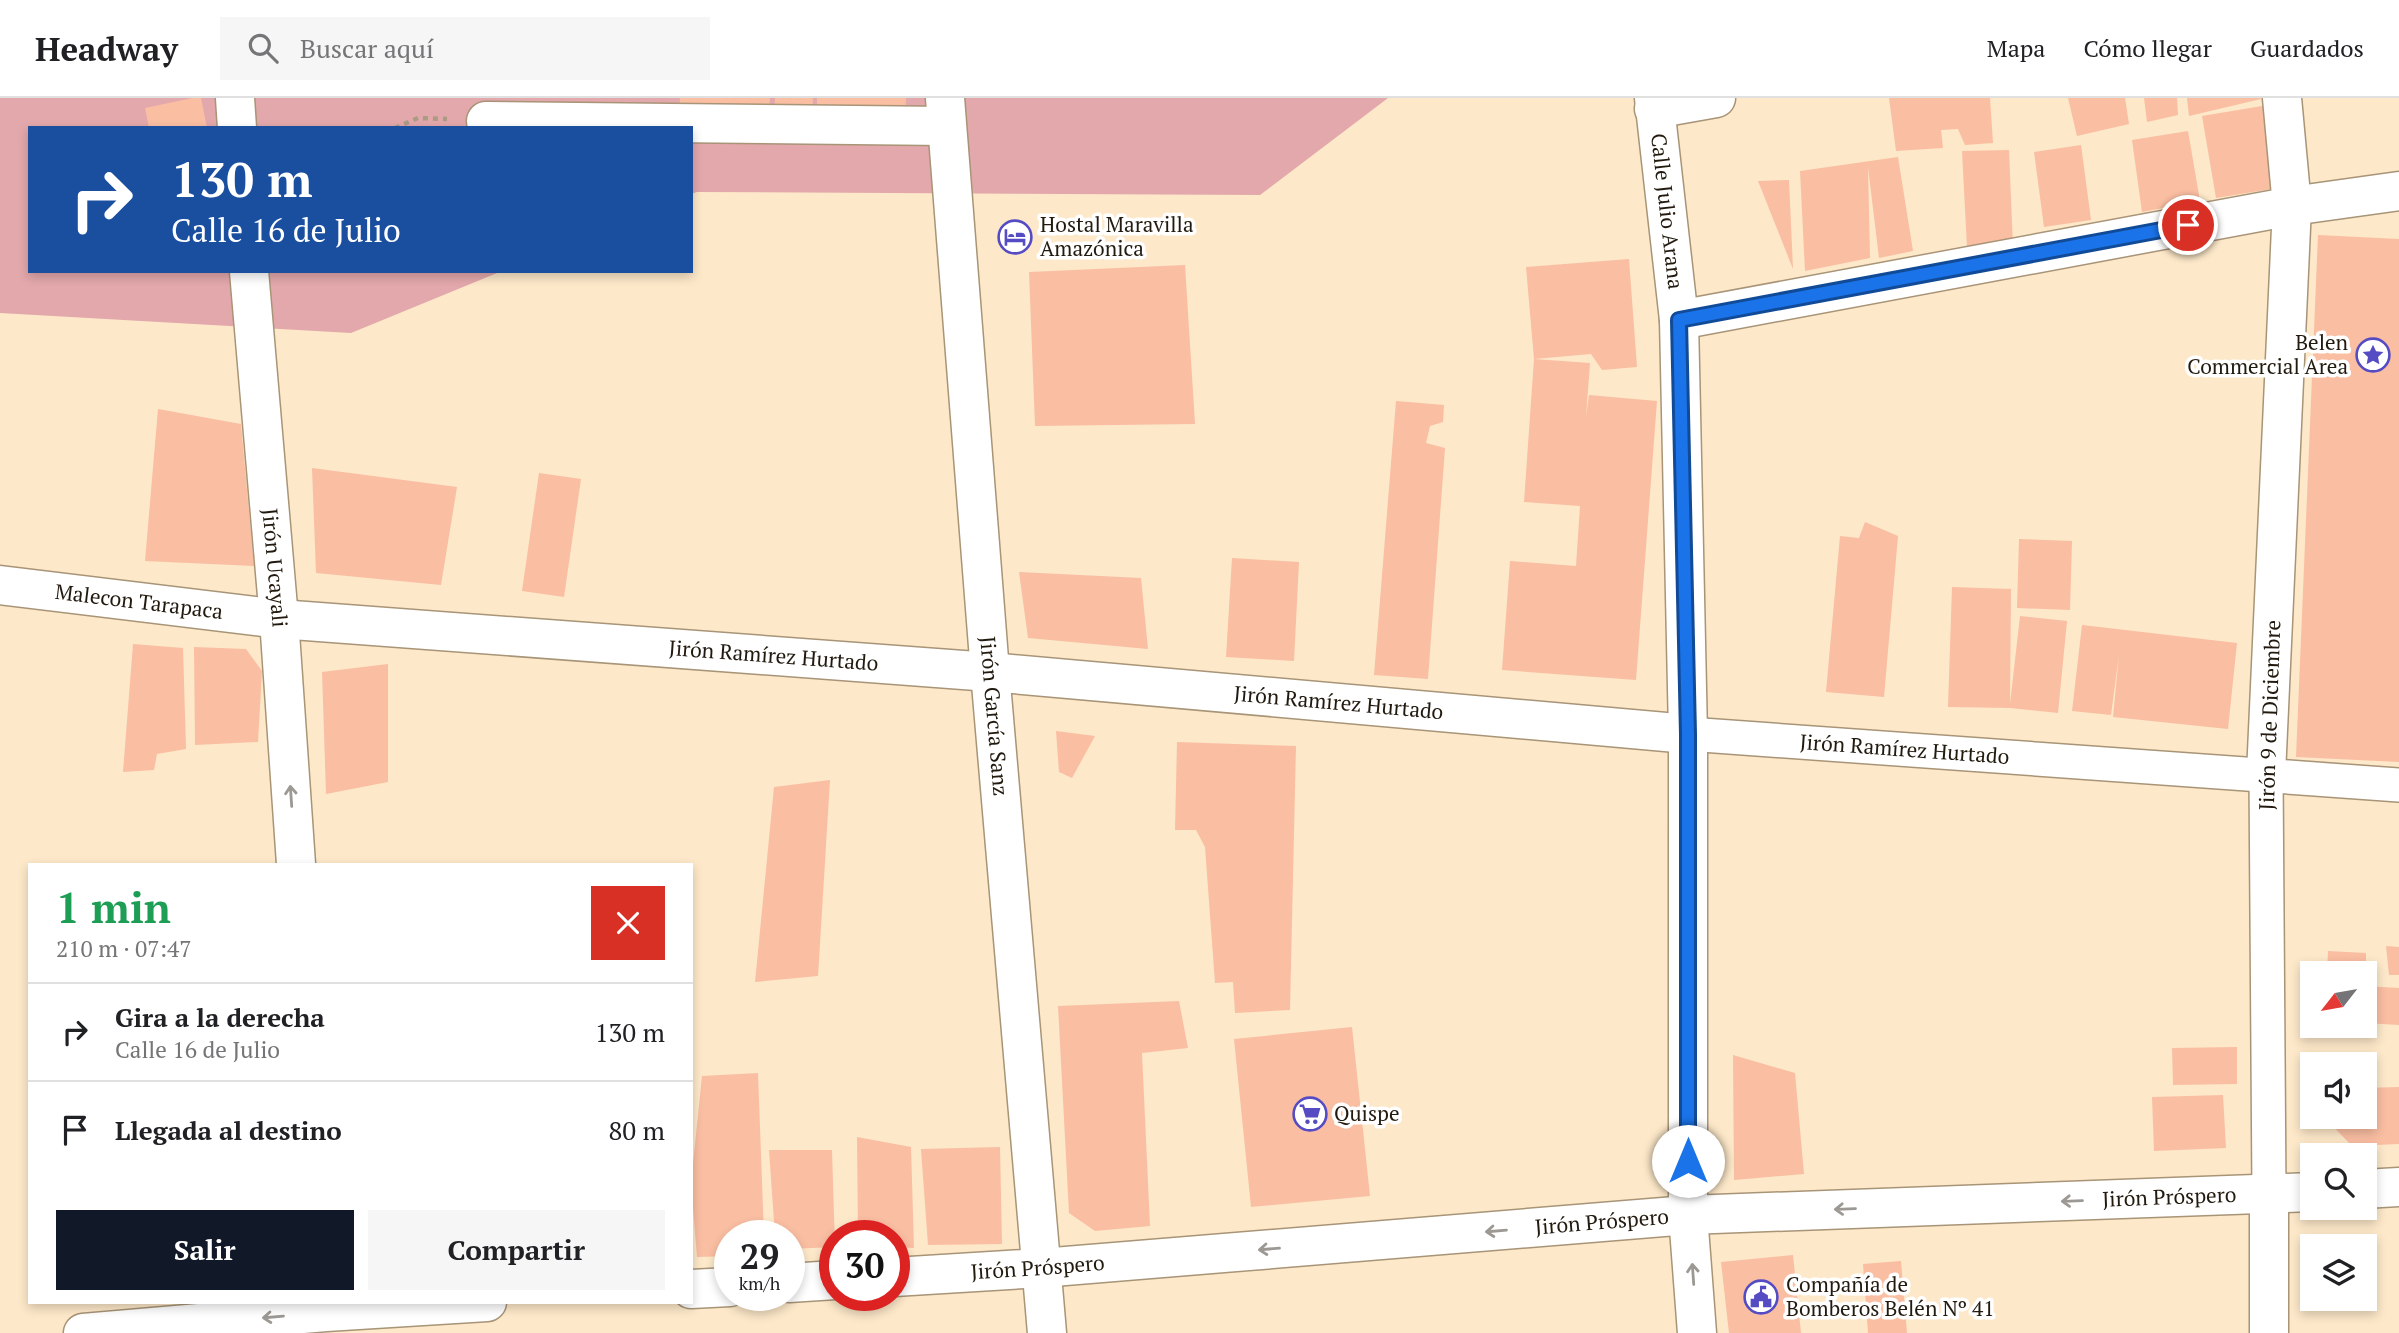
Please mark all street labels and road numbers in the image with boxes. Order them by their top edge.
street label: Calle Julio Arana [1645,132,1690,291]
street label: Jirón Ucayali [257,507,295,628]
street label: Malecon Tarapaca [54,577,225,625]
street label: Jirón 9 de Diciembre [2252,619,2286,811]
street label: Jirón Ramírez Hurtado [668,633,879,677]
street label: Jirón García Sanz [974,635,1016,797]
street label: Jirón Ramírez Hurtado [1233,679,1445,725]
street label: Jirón Ramírez Hurtado [1799,727,2010,770]
street label: Jirón Próspero [2102,1180,2237,1213]
street label: Jirón Próspero [1534,1202,1670,1240]
street label: Jirón Próspero [970,1248,1106,1285]

